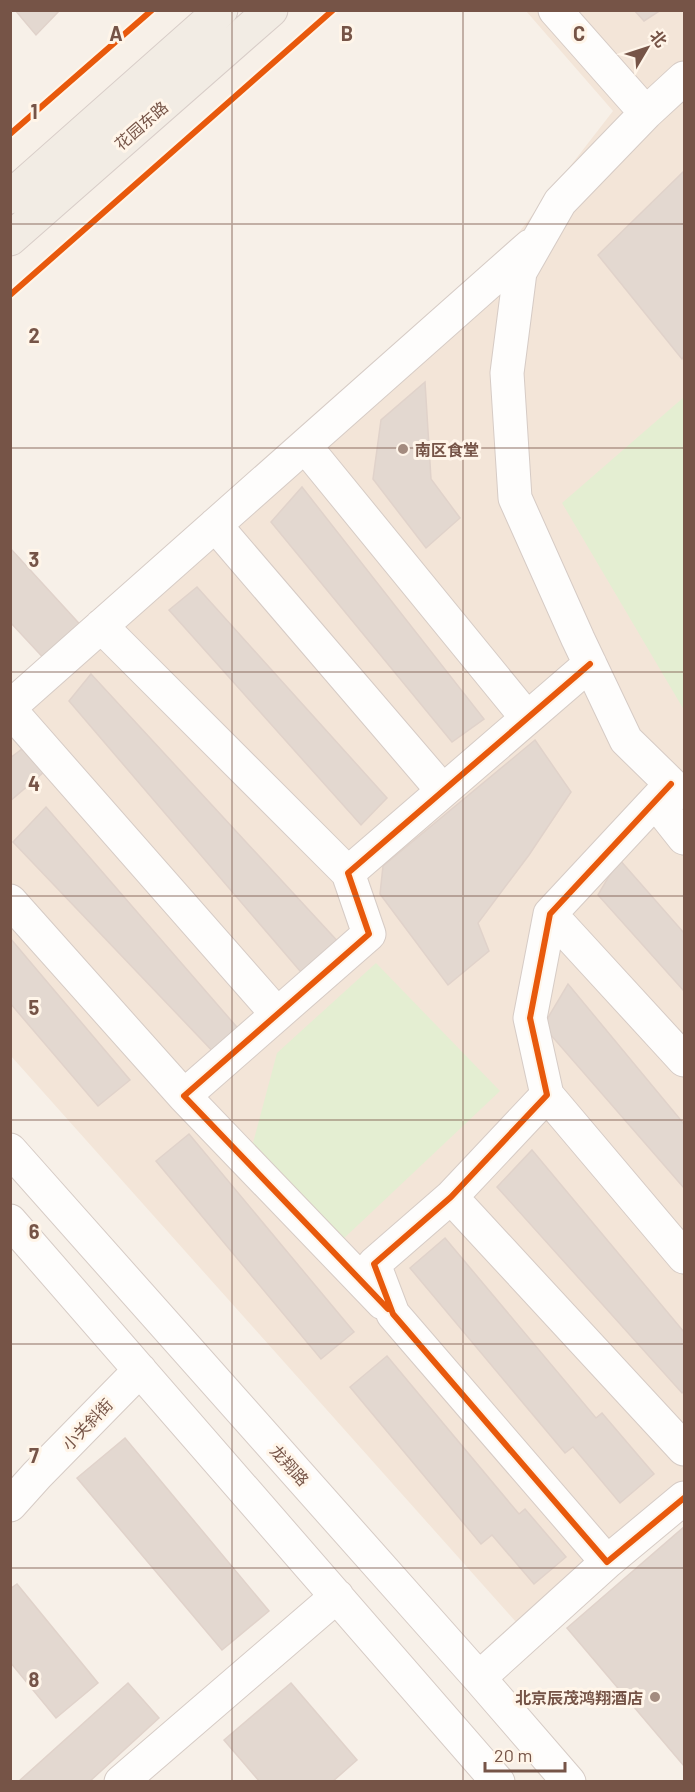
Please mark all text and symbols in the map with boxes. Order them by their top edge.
north arrow [617,18,677,78]
text: A [109,21,123,45]
text: B [341,21,353,45]
text: C [573,21,585,45]
text: 北 [647,26,671,50]
street label: 花园东路 [111,97,171,153]
text: 1 [30,99,38,123]
text: 2 [28,323,40,347]
place label: 南区食堂 [415,440,479,459]
marker: 南区食堂 [396,442,410,456]
text: 3 [29,547,39,571]
text: 4 [28,771,40,795]
text: 5 [29,995,40,1019]
text: 6 [29,1219,40,1243]
street label: 小关斜街 [58,1394,116,1454]
street label: 龙翔路 [267,1441,313,1489]
text: 7 [29,1443,39,1467]
text: 8 [29,1667,40,1691]
place label: 北京辰茂鸿翔酒店 [515,1688,643,1707]
marker: 北京辰茂鸿翔酒店 [648,1690,662,1704]
scale bar [485,1735,564,1773]
text: 20 m [494,1744,532,1766]

